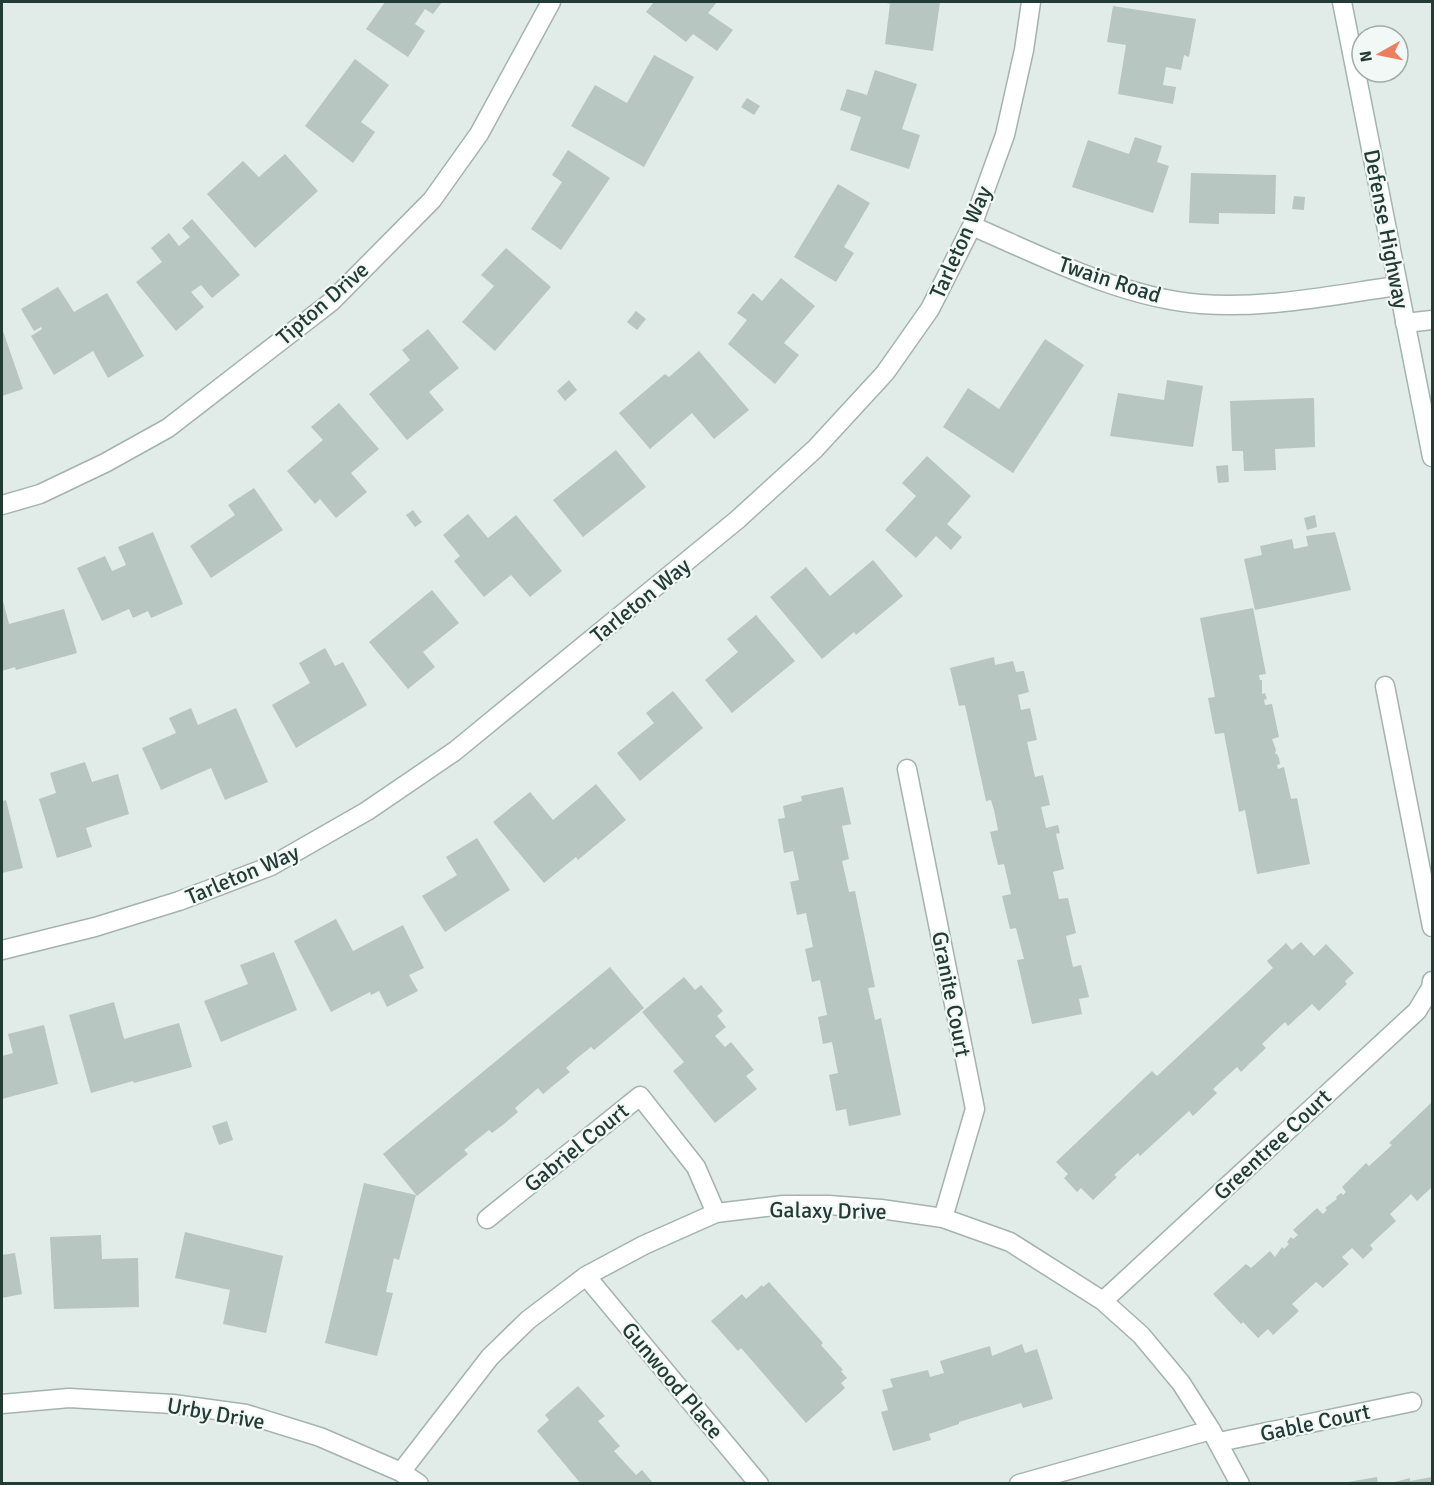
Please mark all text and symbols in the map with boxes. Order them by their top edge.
north arrow [1350,24,1410,84]
text: N [1355,49,1377,63]
street label: Defense Highway [1358,147,1415,312]
street label: Tarleton Way [924,181,998,303]
street label: Twain Road [1055,250,1164,309]
street label: Tipton Drive [271,256,374,351]
street label: Tarleton Way [585,552,696,649]
street label: Tarleton Way [181,838,304,910]
street label: Granite Court [926,929,977,1059]
street label: Greentree Court [1208,1083,1337,1206]
street label: Gabriel Court [519,1097,634,1198]
street label: Galaxy Drive [769,1196,887,1225]
street label: Gunwood Place [616,1316,729,1444]
street label: Urby Drive [165,1392,267,1435]
street label: Gable Court [1258,1398,1373,1447]

